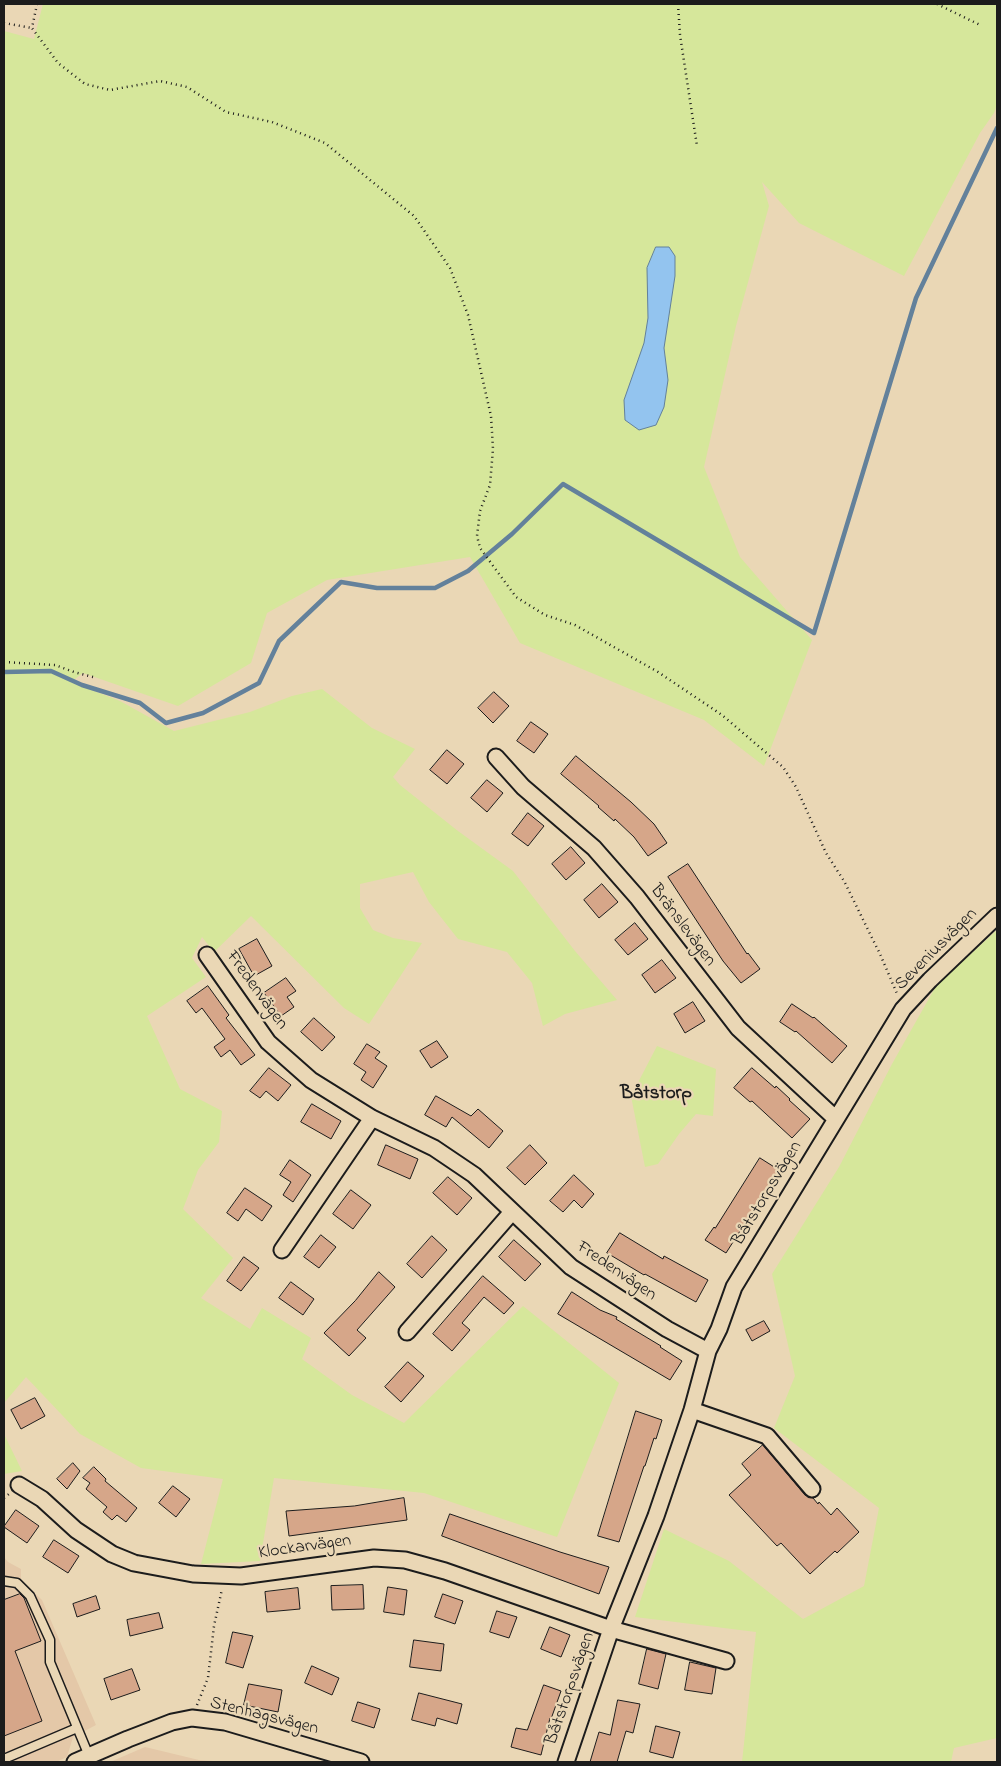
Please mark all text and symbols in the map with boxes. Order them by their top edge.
street label: Bränslevägen [644,881,720,971]
street label: Seveniusvägen [891,904,983,996]
street label: Fredenvägen [220,947,292,1035]
district label: Båtstorp [620,1084,692,1106]
street label: Båtstorpsvägen [728,1138,808,1250]
street label: Fredenvägen [572,1237,660,1307]
street label: Klockarvägen [257,1531,353,1565]
street label: Båtstorpsvägen [542,1630,600,1748]
street label: Stenhagsvägen [207,1693,321,1741]

